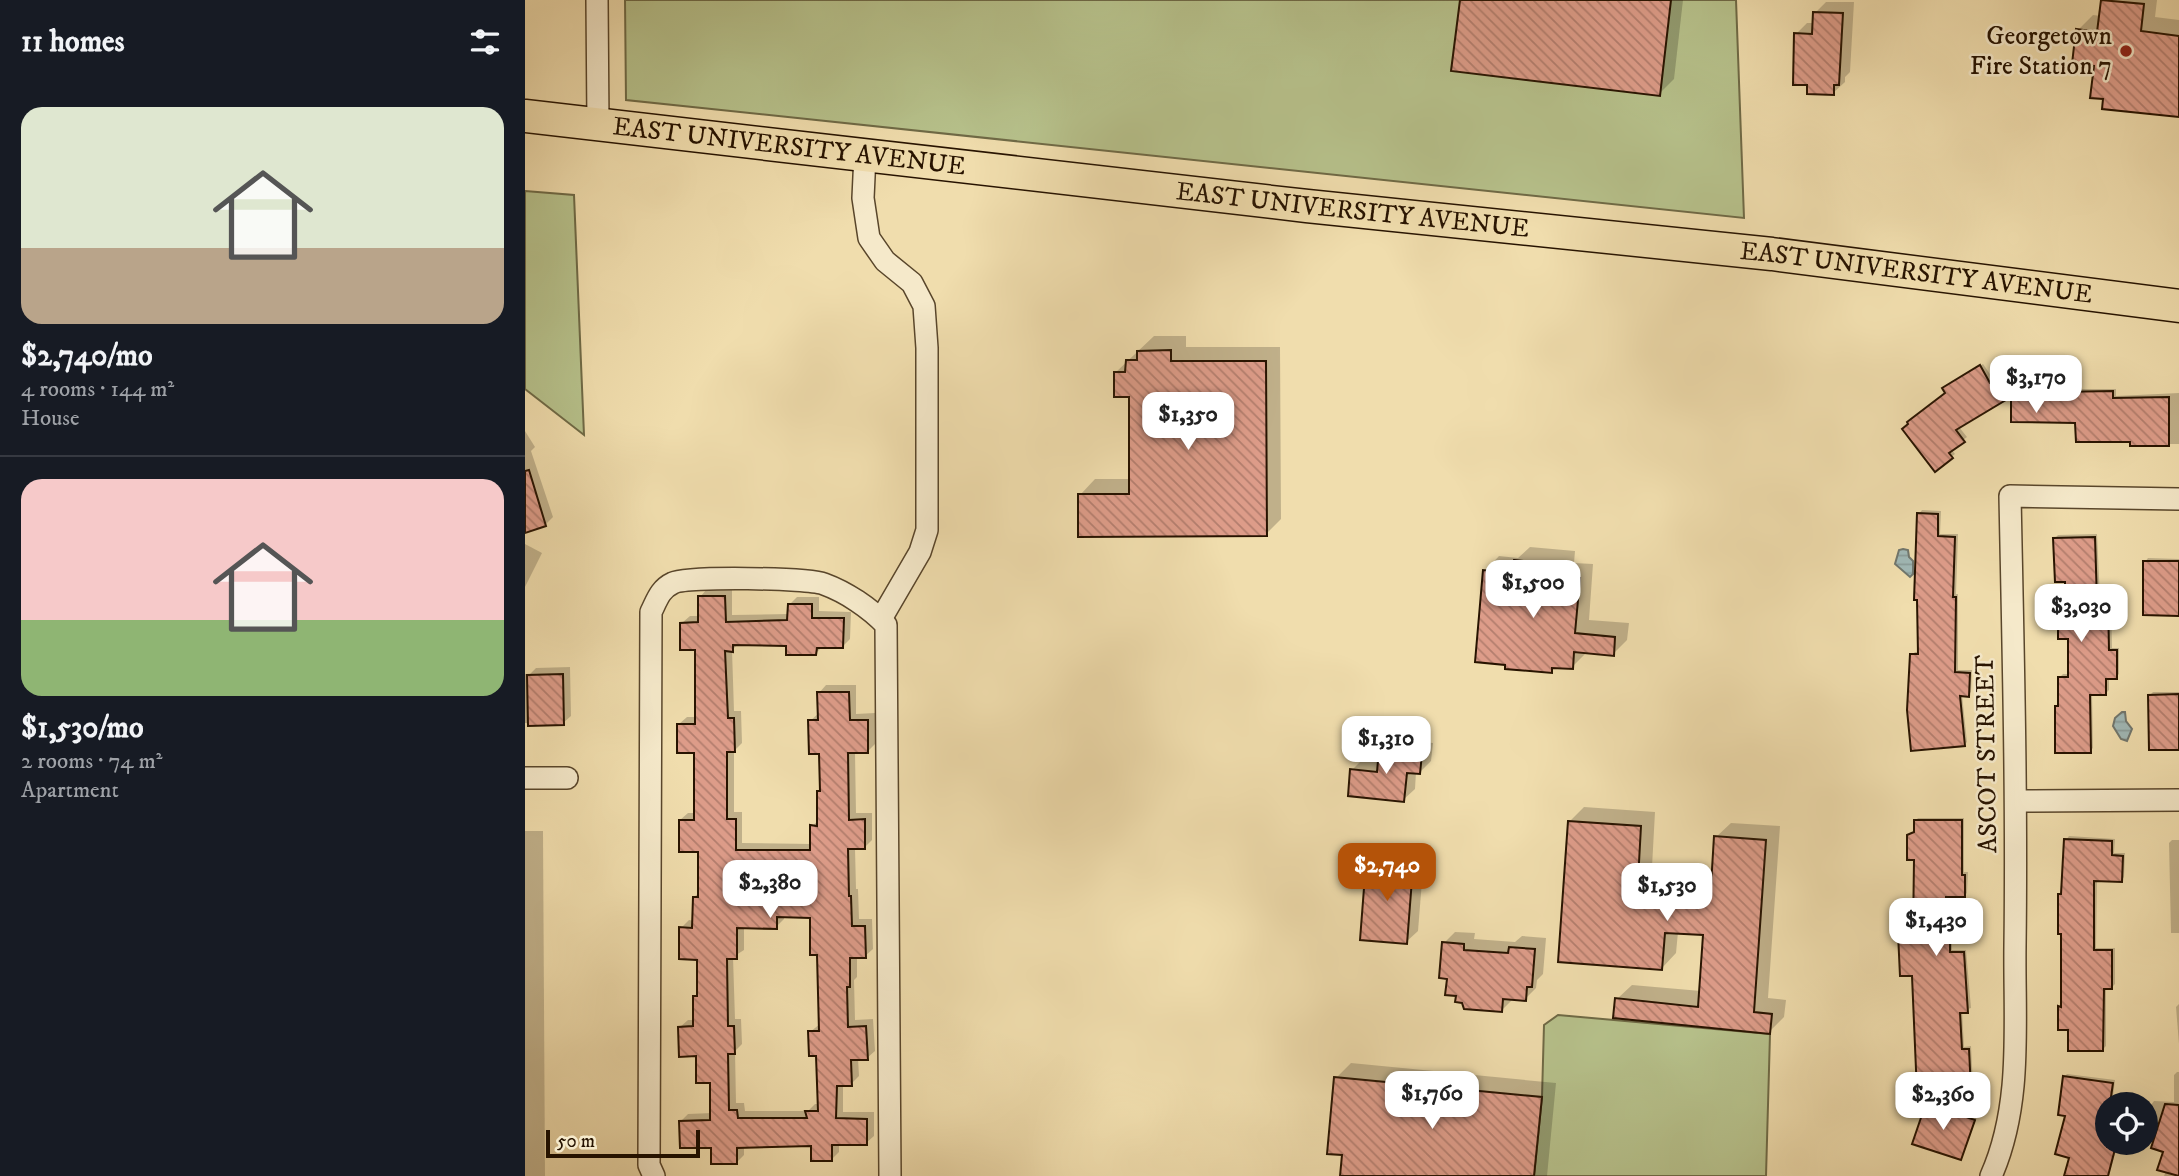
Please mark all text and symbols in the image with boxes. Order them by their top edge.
place label: Georgetown Fire Station 7 [1970,20,2112,83]
icon: filters [466,23,504,61]
text: 11 homes [21,24,125,61]
marker: Georgetown Fire Station 7 [2118,43,2134,59]
street label: EAST UNIVERSITY AVENUE [611,110,967,183]
icon: home [200,152,326,278]
street label: EAST UNIVERSITY AVENUE [1174,175,1531,245]
street label: EAST UNIVERSITY AVENUE [1738,234,2094,311]
text: $2,740/mo [21,338,153,375]
pin: $3,170 [1979,356,2093,415]
text: $3,170 [2006,363,2066,392]
text: 4 rooms · 144 m² [21,375,174,404]
pin: $1,350 [1131,392,1245,452]
text: $1,350 [1158,400,1218,429]
text: House [21,404,79,433]
icon: home [200,524,326,650]
pin: $1,500 [1476,560,1590,620]
text: $1,500 [1501,568,1565,597]
pin: $3,030 [2024,584,2138,644]
text: $3,030 [2051,592,2111,621]
street label: ASCOT STREET [1969,654,2005,853]
text: $1,530/mo [21,710,143,747]
pin: $1,310 [1329,716,1443,776]
text: $1,310 [1358,724,1414,753]
text: 2 rooms · 74 m² [21,747,162,776]
text: Apartment [21,776,119,805]
pin: $2,740 [1330,844,1444,903]
text: $2,740 [1354,851,1420,880]
pin: $2,380 [713,860,827,920]
pin: $1,530 [1610,864,1724,923]
text: $2,380 [739,868,801,897]
text: $1,530 [1637,871,1697,900]
pin: $1,430 [1879,898,1993,958]
text: $1,430 [1905,906,1967,935]
pin: $1,760 [1375,1072,1489,1131]
pin: $2,360 [1886,1072,2000,1132]
text: $1,760 [1401,1079,1463,1108]
text: $2,360 [1911,1080,1975,1109]
map controls [2095,1092,2158,1155]
button: locate [2095,1092,2158,1155]
scale bar [546,1127,700,1159]
text: 50 m [557,1130,595,1153]

